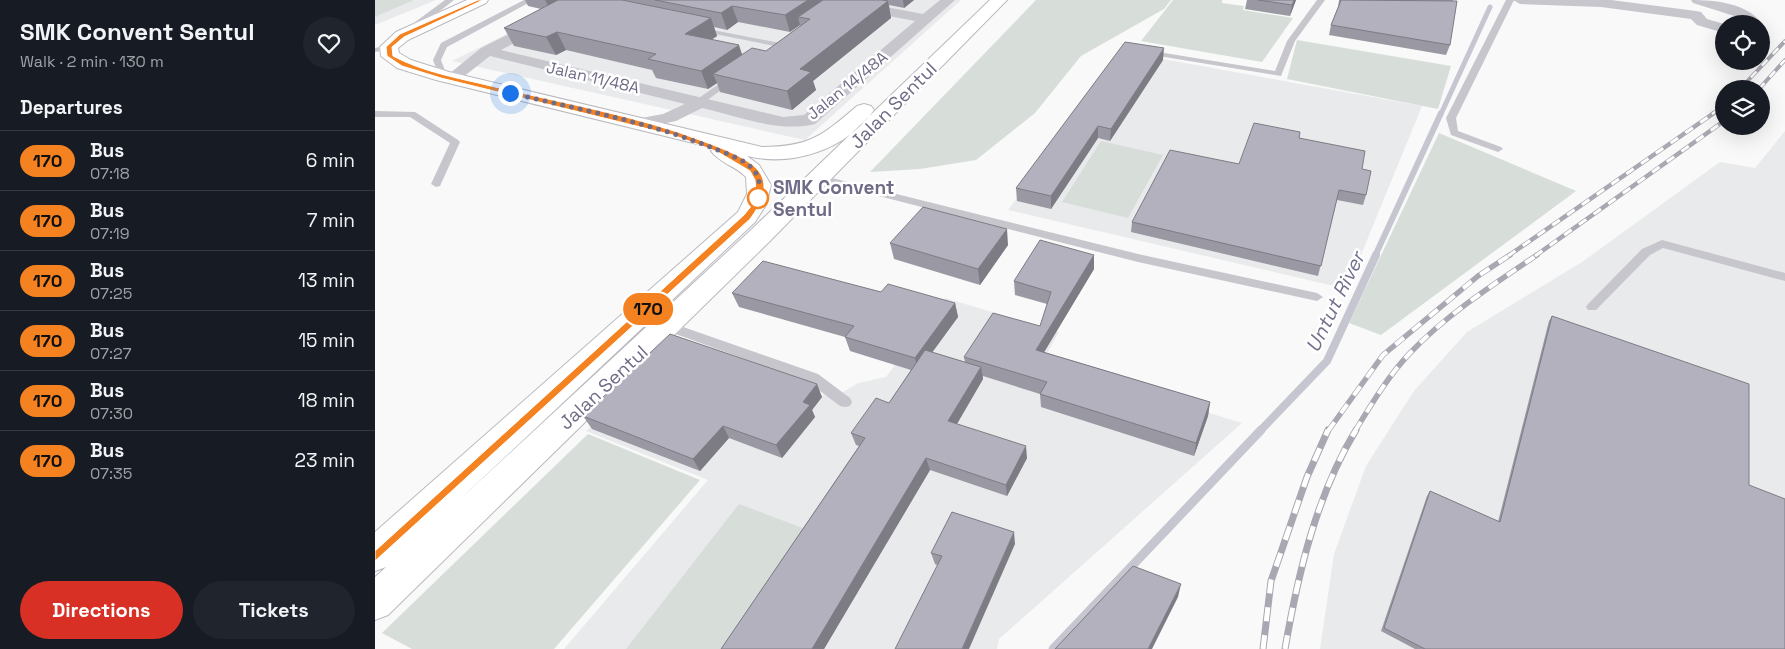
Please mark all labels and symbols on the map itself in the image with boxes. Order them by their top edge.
street label: Jalan 14/48A [803,46,892,124]
street label: Jalan 11/48A [544,57,641,98]
street label: Jalan Sentul [845,57,942,154]
your location [498,81,523,106]
place label: SMK Convent Sentul [773,175,895,222]
marker: SMK Convent Sentul [747,187,769,209]
water label: Untut River [1300,245,1372,356]
line badge: 170 [619,293,677,325]
street label: Jalan Sentul [553,340,653,435]

